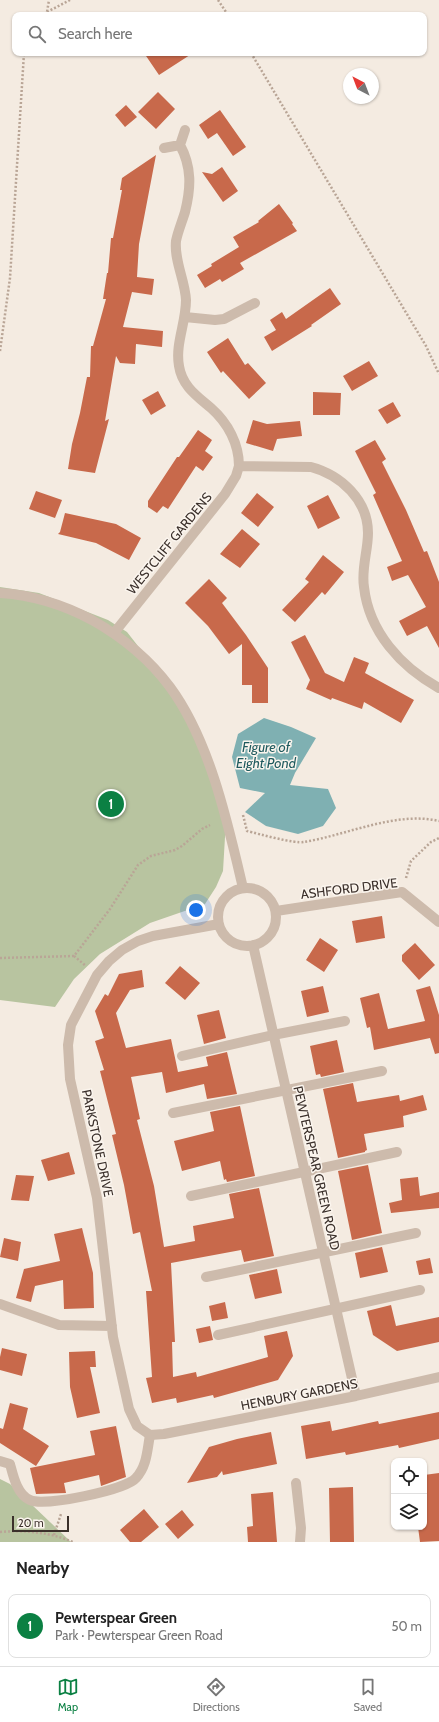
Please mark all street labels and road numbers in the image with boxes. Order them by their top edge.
street label: WESTCLIFF GARDENS [123,489,215,597]
street label: ASHFORD DRIVE [300,874,398,902]
street label: PEWTERSPEAR GREEN ROAD [290,1084,344,1252]
street label: PARKSTONE DRIVE [79,1088,117,1198]
street label: HENBURY GARDENS [239,1375,359,1413]

